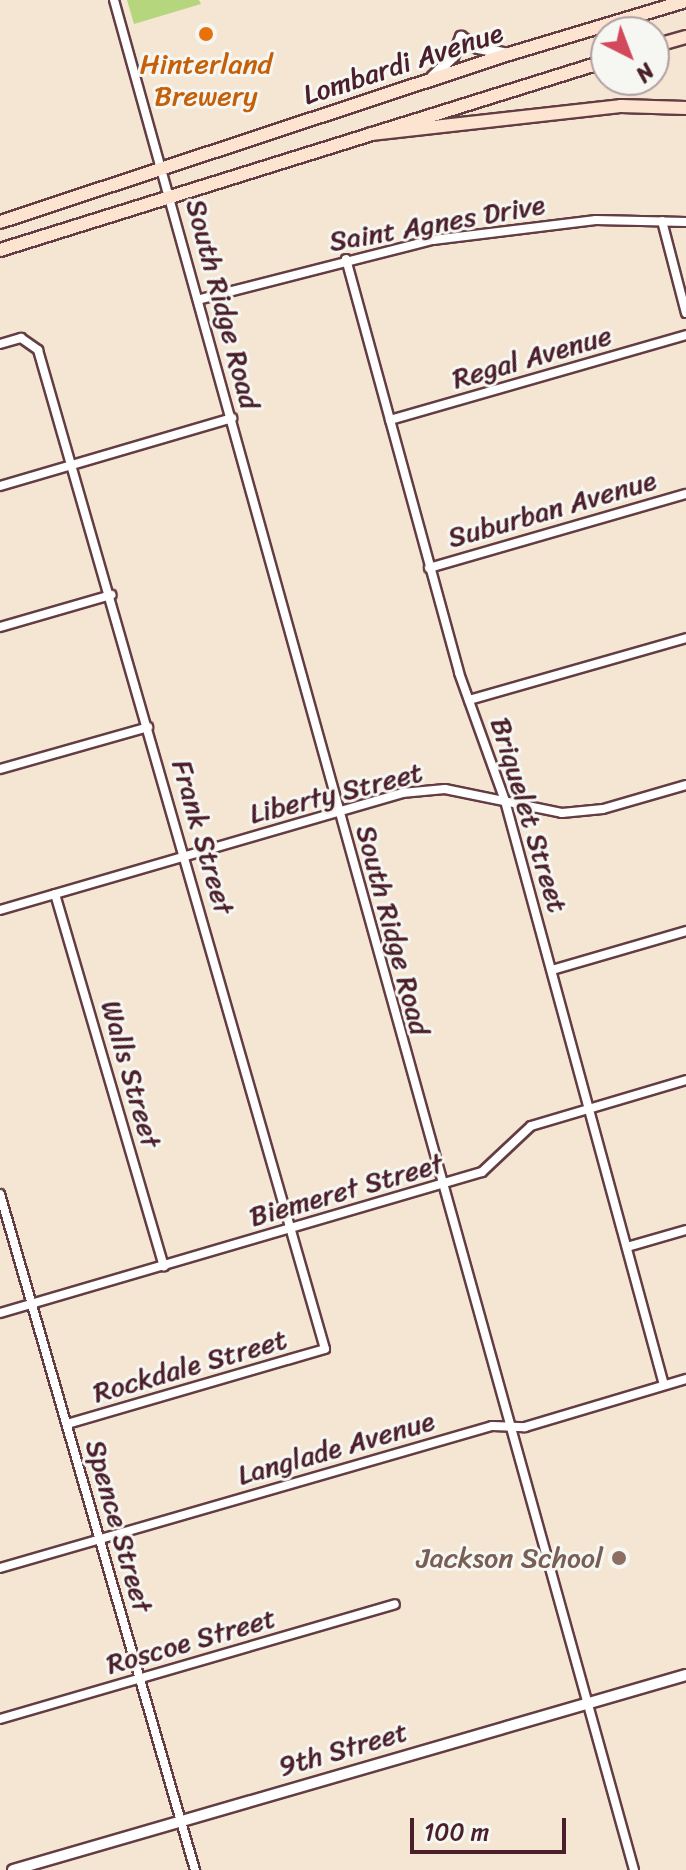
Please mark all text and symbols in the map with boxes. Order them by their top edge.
street label: Lombardi Avenue [299,16,507,112]
north arrow [590,16,670,96]
marker: Hinterland Brewery [197,25,215,43]
place label: Hinterland Brewery [140,47,272,113]
text: N [626,53,664,92]
street label: Saint Agnes Drive [327,188,547,258]
street label: South Ridge Road [179,195,267,413]
street label: Regal Avenue [448,318,616,396]
street label: Suburban Avenue [444,463,660,555]
street label: Briquelet Street [483,713,575,917]
street label: Liberty Street [246,755,426,831]
street label: Frank Street [165,756,241,918]
street label: South Ridge Road [349,821,437,1039]
street label: Walls Street [94,996,168,1152]
street label: Biemeret Street [245,1146,447,1234]
street label: Rockdale Street [90,1322,290,1410]
street label: Langlade Avenue [234,1404,438,1492]
street label: Spence Street [78,1435,160,1617]
place label: Jackson School [416,1541,603,1575]
marker: Jackson School [610,1549,628,1567]
street label: Roscoe Street [103,1601,279,1681]
street label: 9th Street [275,1715,411,1783]
scale bar [414,1802,570,1852]
text: 100 m [424,1811,489,1853]

